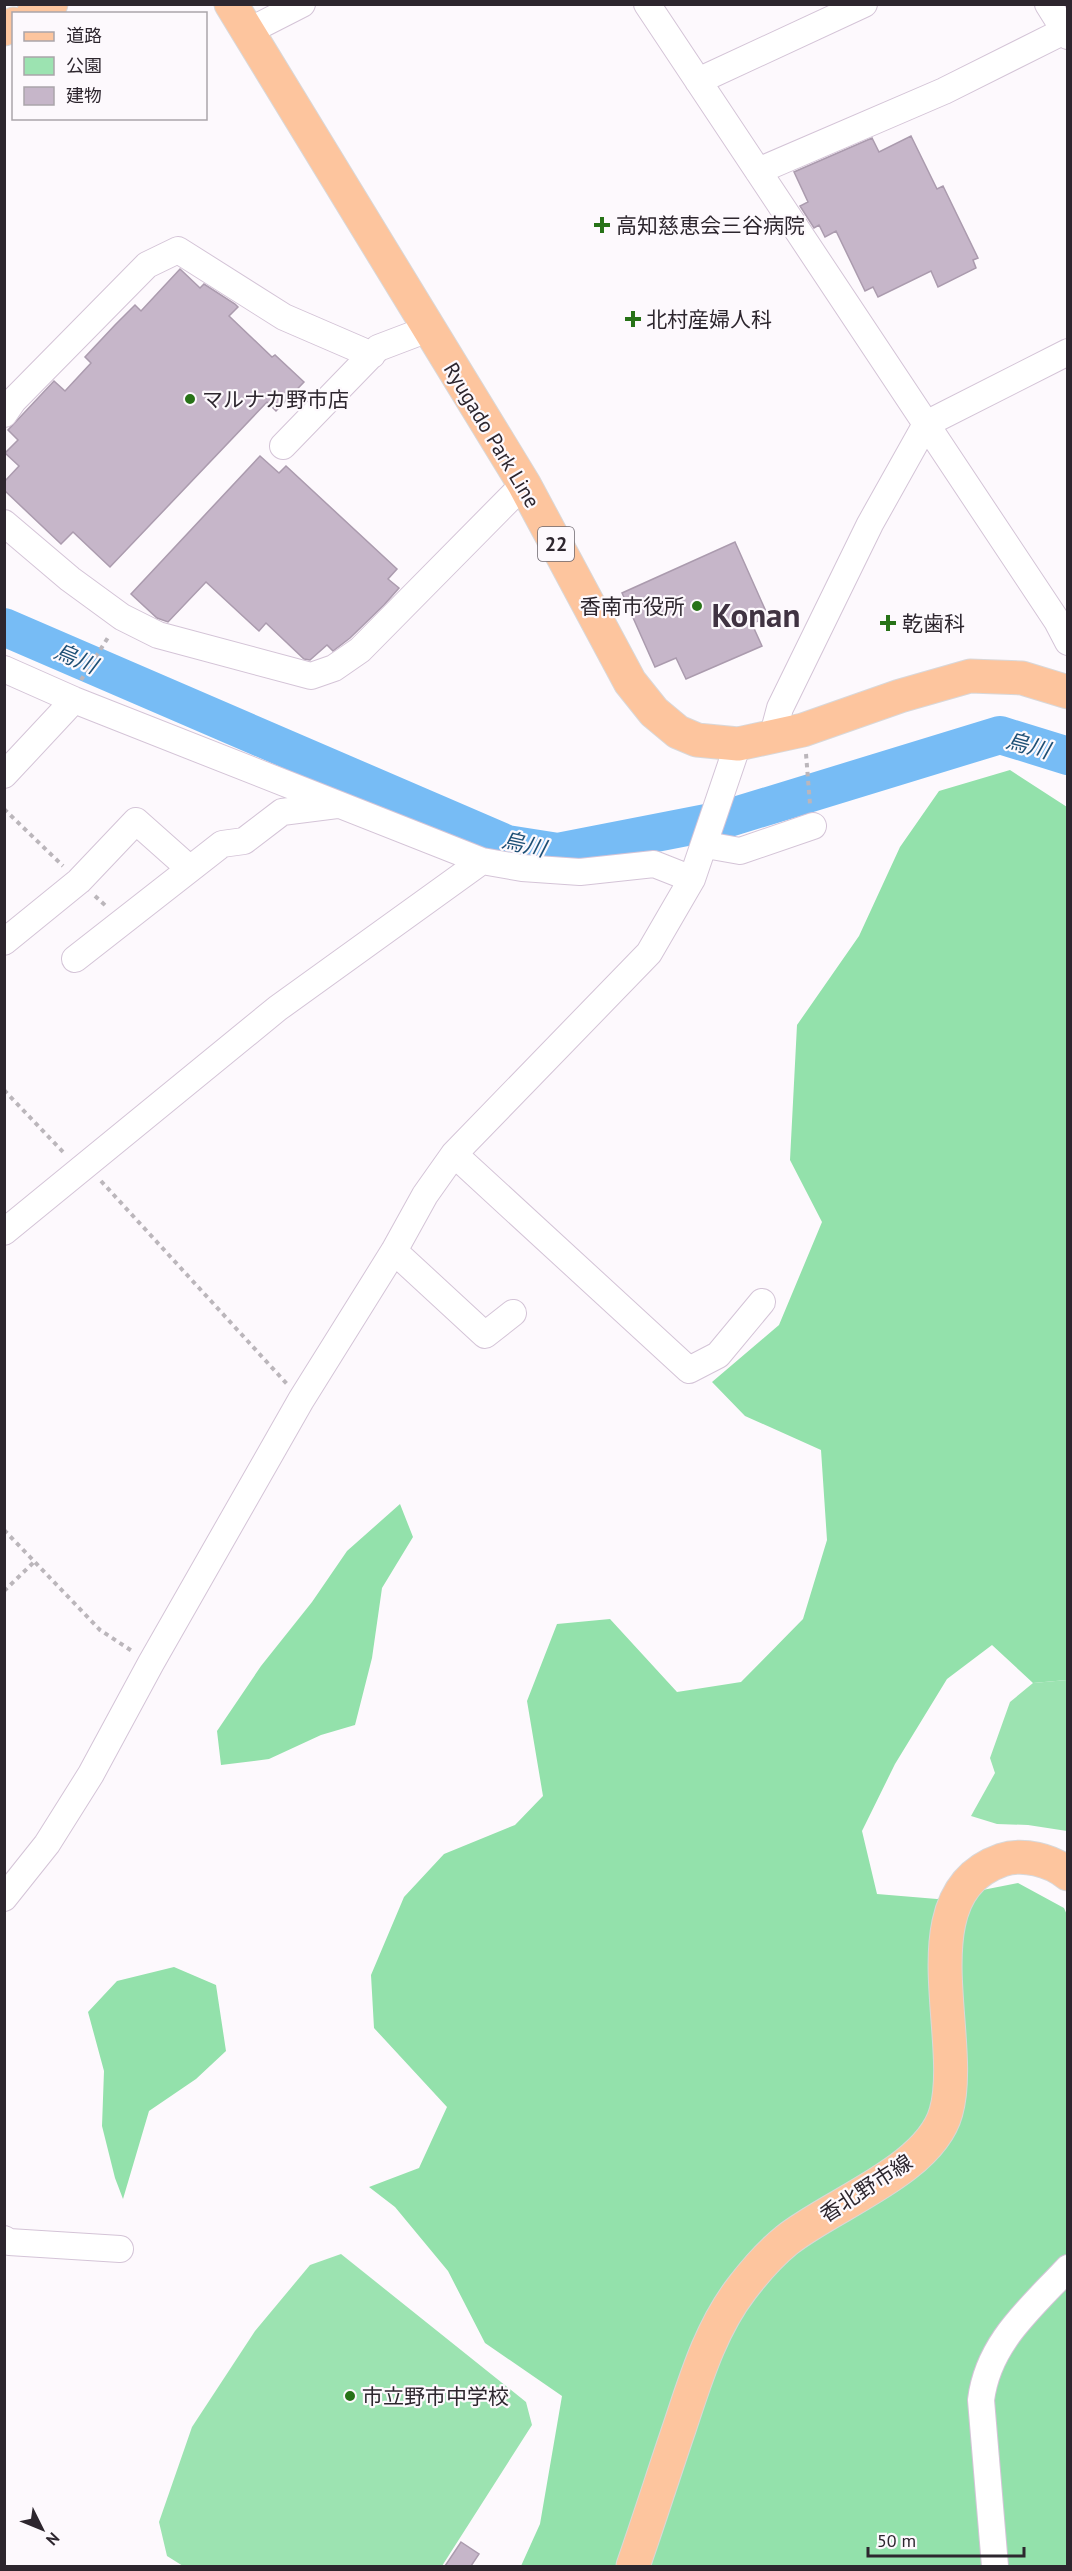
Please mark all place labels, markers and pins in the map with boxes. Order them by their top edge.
place label: 高知慈恵会三谷病院 [616,212,805,239]
marker: 高知慈恵会三谷病院 [593,216,611,234]
place label: 北村産婦人科 [646,306,772,333]
marker: 北村産婦人科 [624,310,642,328]
place label: マルナカ野市店 [202,386,349,413]
marker: マルナカ野市店 [183,392,197,406]
place label: 香南市役所 [580,593,685,620]
marker: 香南市役所 [690,599,704,613]
place label: 乾歯科 [902,610,965,637]
marker: 乾歯科 [879,614,897,632]
place label: 市立野市中学校 [362,2383,509,2410]
marker: 市立野市中学校 [343,2389,357,2403]

